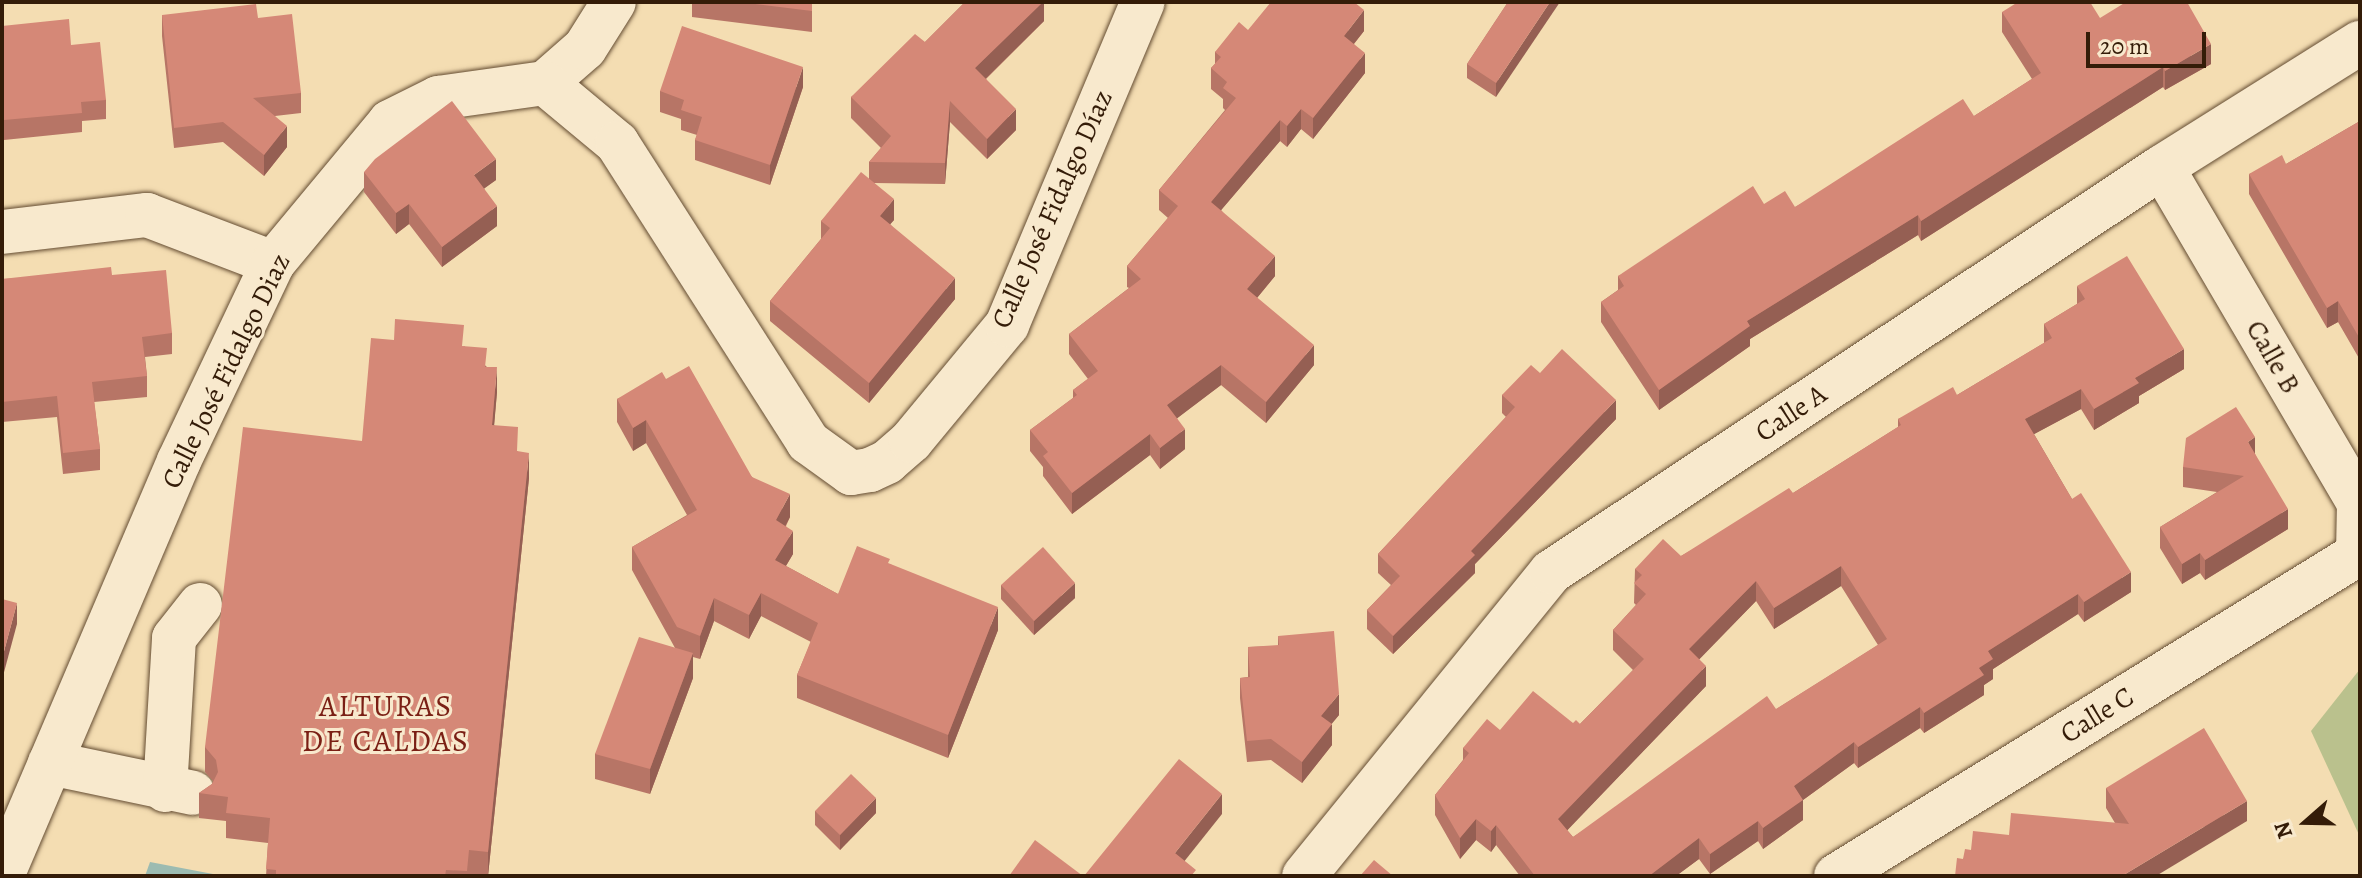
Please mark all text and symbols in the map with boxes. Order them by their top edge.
scale bar [2090,16,2210,66]
text: 20 m [2100,30,2149,62]
street label: Calle José Fidalgo Díaz [984,85,1120,333]
street label: Calle José Fidalgo Diaz [155,248,297,494]
street label: Calle B [2239,314,2307,400]
street label: Calle A [1749,377,1833,449]
street label: Calle C [2054,680,2140,750]
district label: ALTURAS DE CALDAS [302,688,470,758]
north arrow [2266,782,2346,862]
text: N [2267,818,2300,843]

